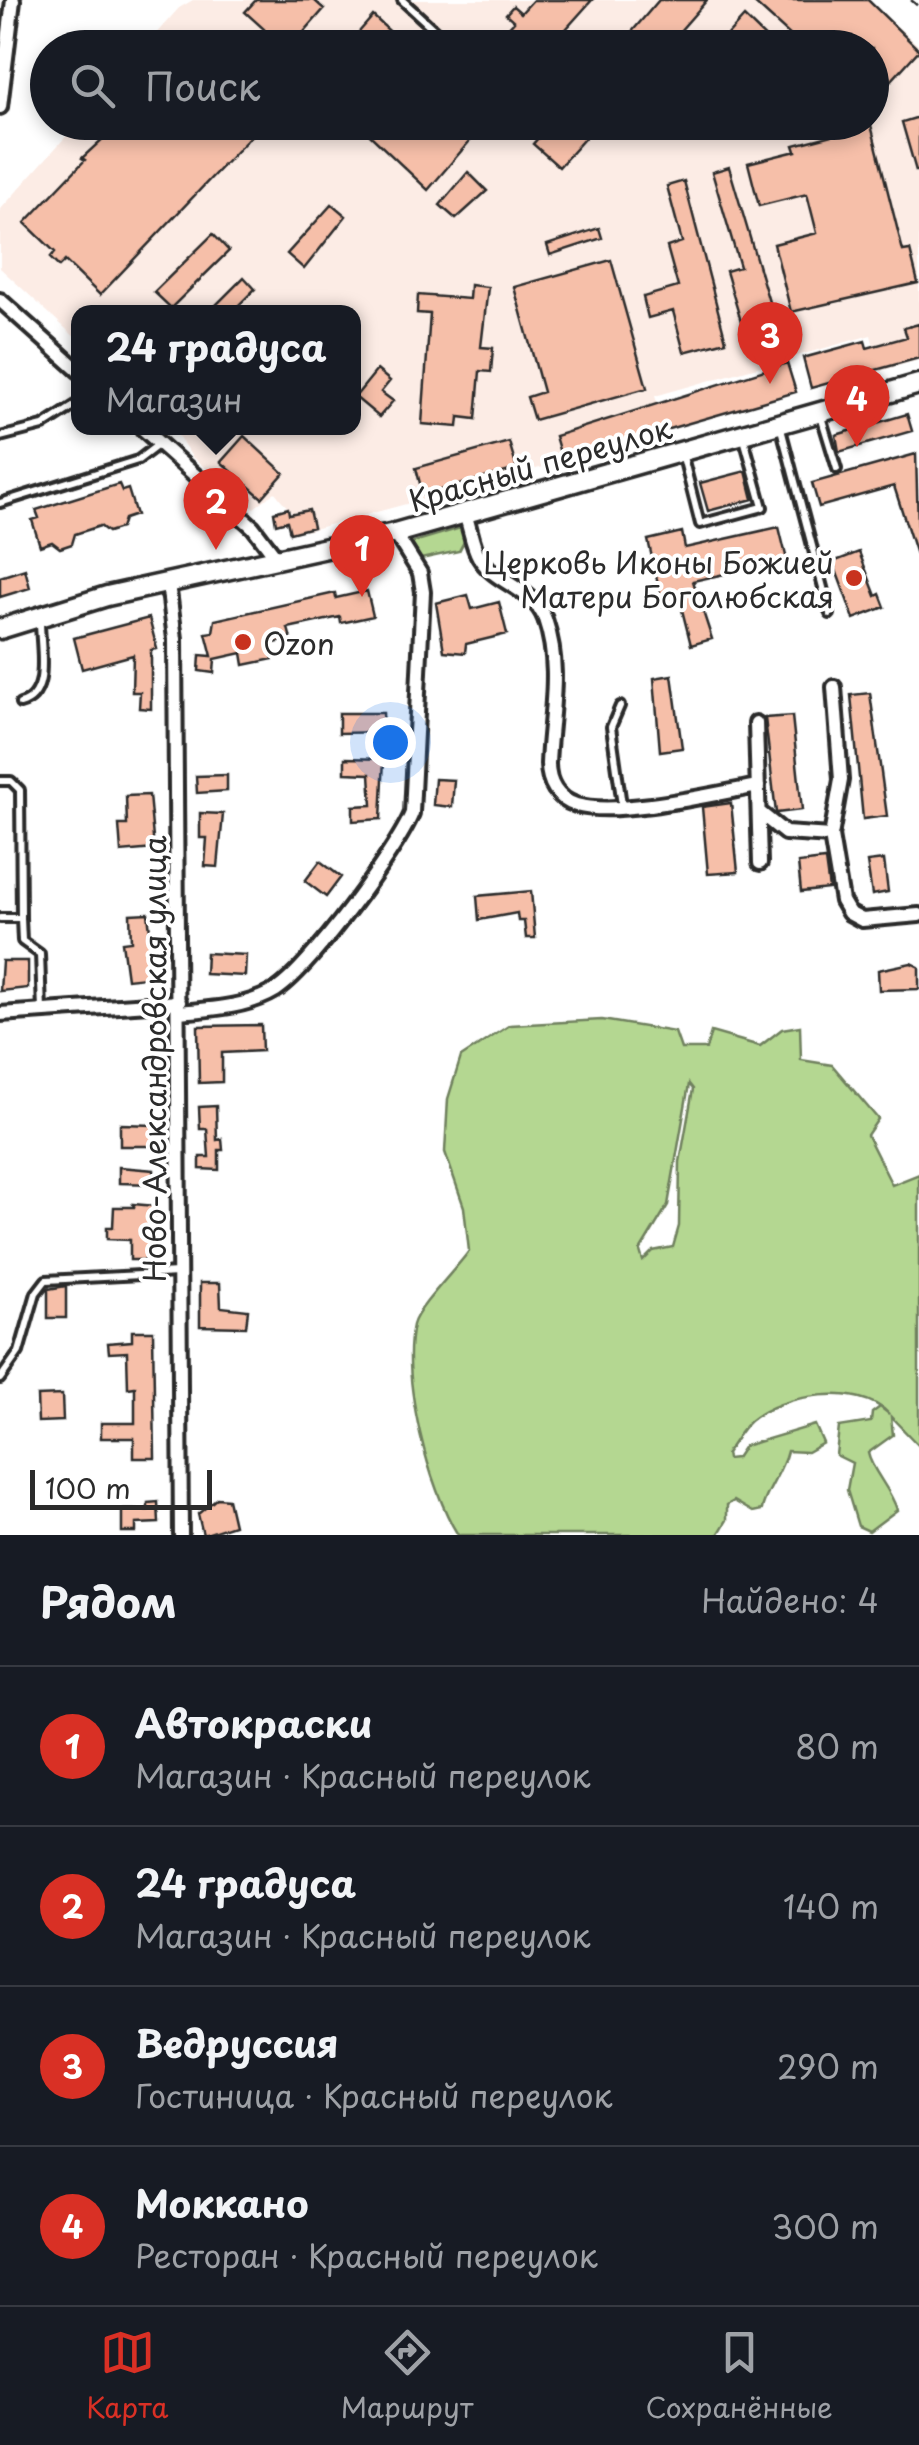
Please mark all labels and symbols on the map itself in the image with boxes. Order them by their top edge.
pin: 3 [738,302,802,384]
pin: 4 [824,364,890,447]
street label: Красный переулок [403,404,677,522]
pin: 2 [184,468,248,550]
pin: 1 [330,514,394,597]
place label: Церковь Иконы Божией Матери Боголюбская [483,539,834,618]
marker: Церковь Иконы Божией Матери Боголюбская [843,567,865,589]
place label: Ozon [263,620,335,665]
marker: Ozon [232,631,254,653]
your location [365,717,416,768]
street label: Ново-Александровская улица [131,836,176,1282]
scale bar [30,1465,212,1510]

